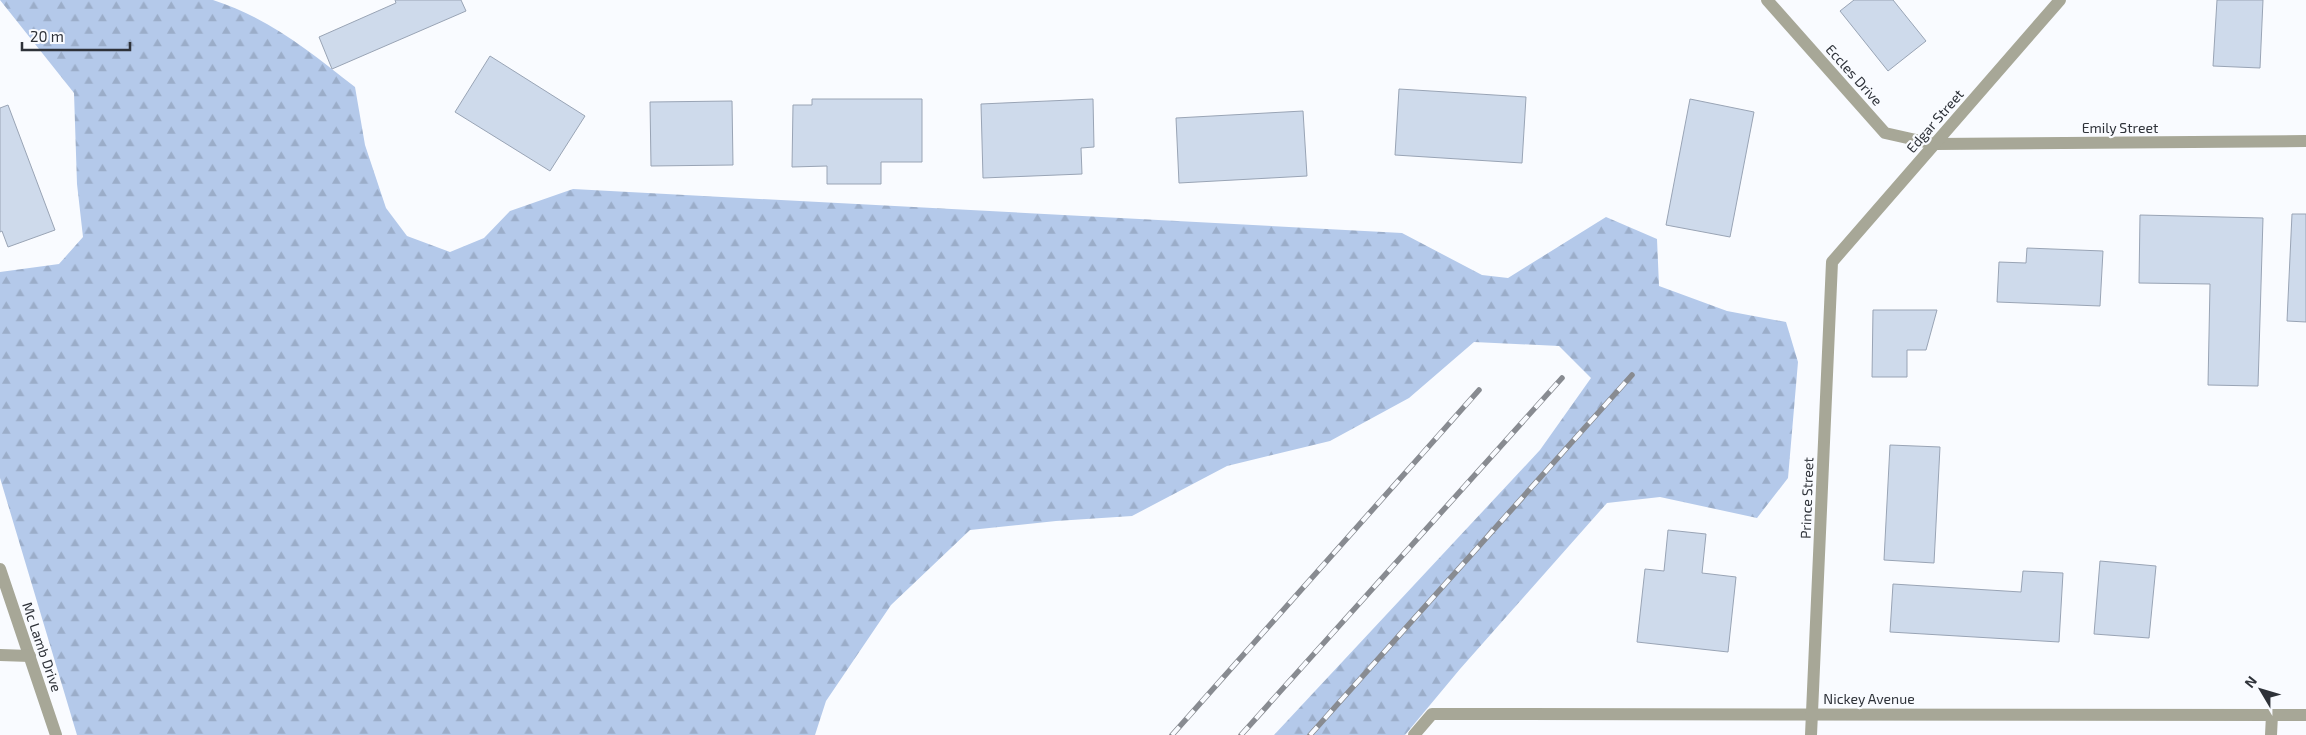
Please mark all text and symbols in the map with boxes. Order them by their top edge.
scale bar [22,20,130,52]
text: 20 m [30,27,64,45]
street label: Eccles Drive [1822,41,1886,109]
street label: Edgar Street [1902,85,1967,156]
street label: Emily Street [2082,119,2158,136]
street label: Prince Street [1797,457,1816,539]
street label: Mc Lamb Drive [19,600,66,694]
north arrow [2236,665,2286,715]
text: N [2241,672,2260,691]
street label: Nickey Avenue [1823,690,1915,707]

